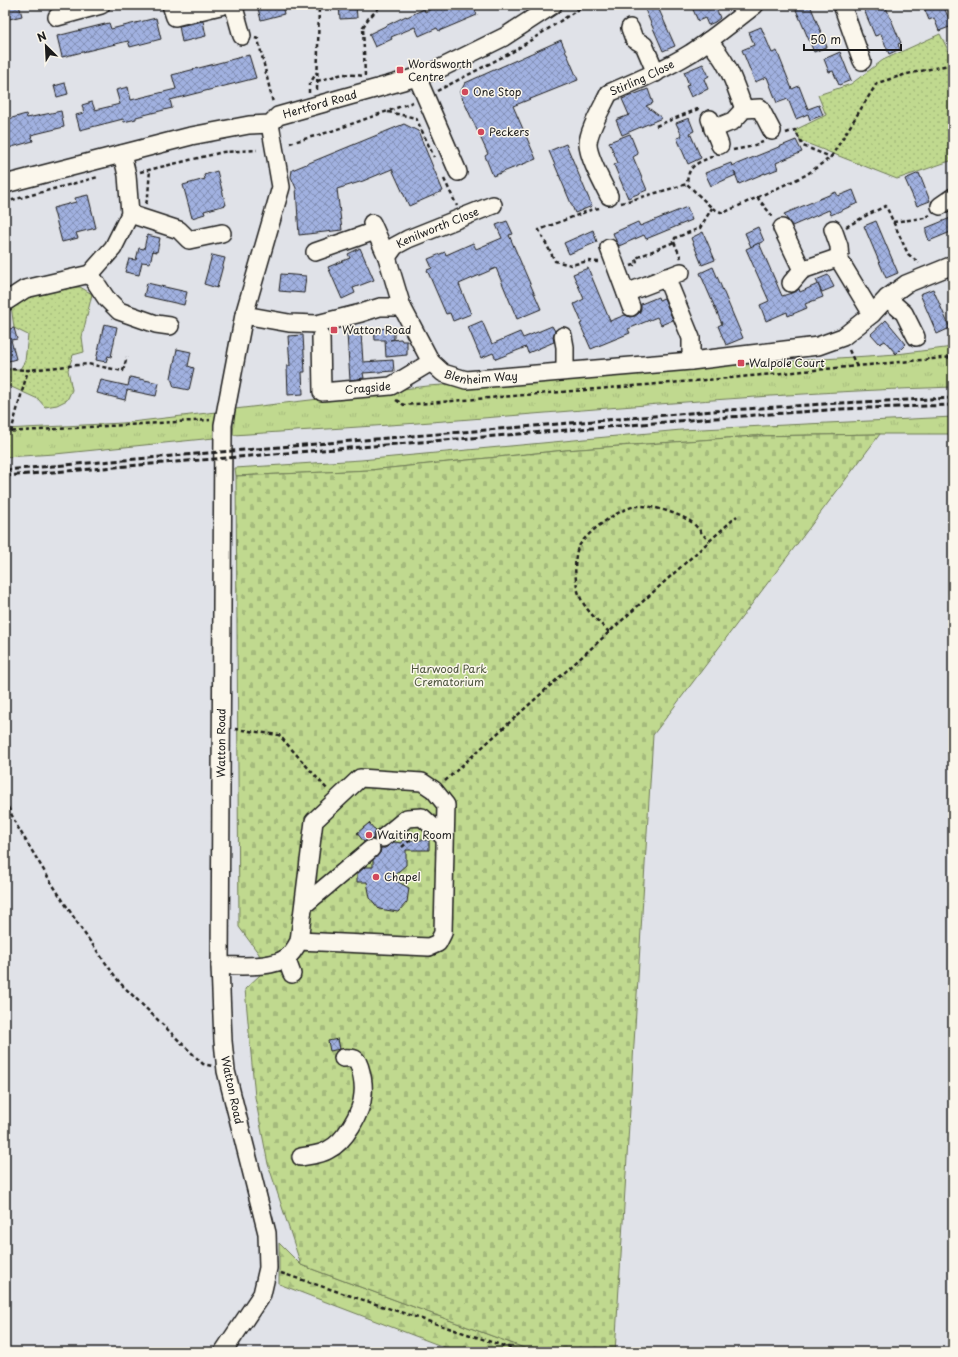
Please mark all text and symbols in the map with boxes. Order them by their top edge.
north arrow [26,26,66,66]
scale bar [804,26,901,52]
text: N [34,27,49,46]
text: 50 m [810,30,841,48]
place label: Wordsworth Centre [408,55,472,85]
street label: Stirling Close [607,55,677,100]
marker: Wordsworth Centre [395,65,405,75]
place label: One Stop [473,83,522,100]
street label: Hertford Road [281,85,359,122]
marker: One Stop [460,87,470,97]
place label: Peckers [489,123,529,140]
marker: Peckers [476,127,486,137]
street label: Kenilworth Close [393,202,481,252]
place label: Watton Road [342,321,411,338]
marker: Watton Road [329,325,339,335]
place label: Walpole Court [749,354,825,371]
marker: Walpole Court [736,358,746,368]
street label: Blenheim Way [442,365,518,388]
street label: Cragside [344,377,391,398]
park label: Harwood Park Crematorium [411,660,487,690]
street label: Watton Road [212,708,229,778]
place label: Waiting Room [377,826,452,843]
marker: Waiting Room [364,830,374,840]
place label: Chapel [384,868,420,885]
marker: Chapel [371,872,381,882]
street label: Watton Road [217,1054,248,1126]

